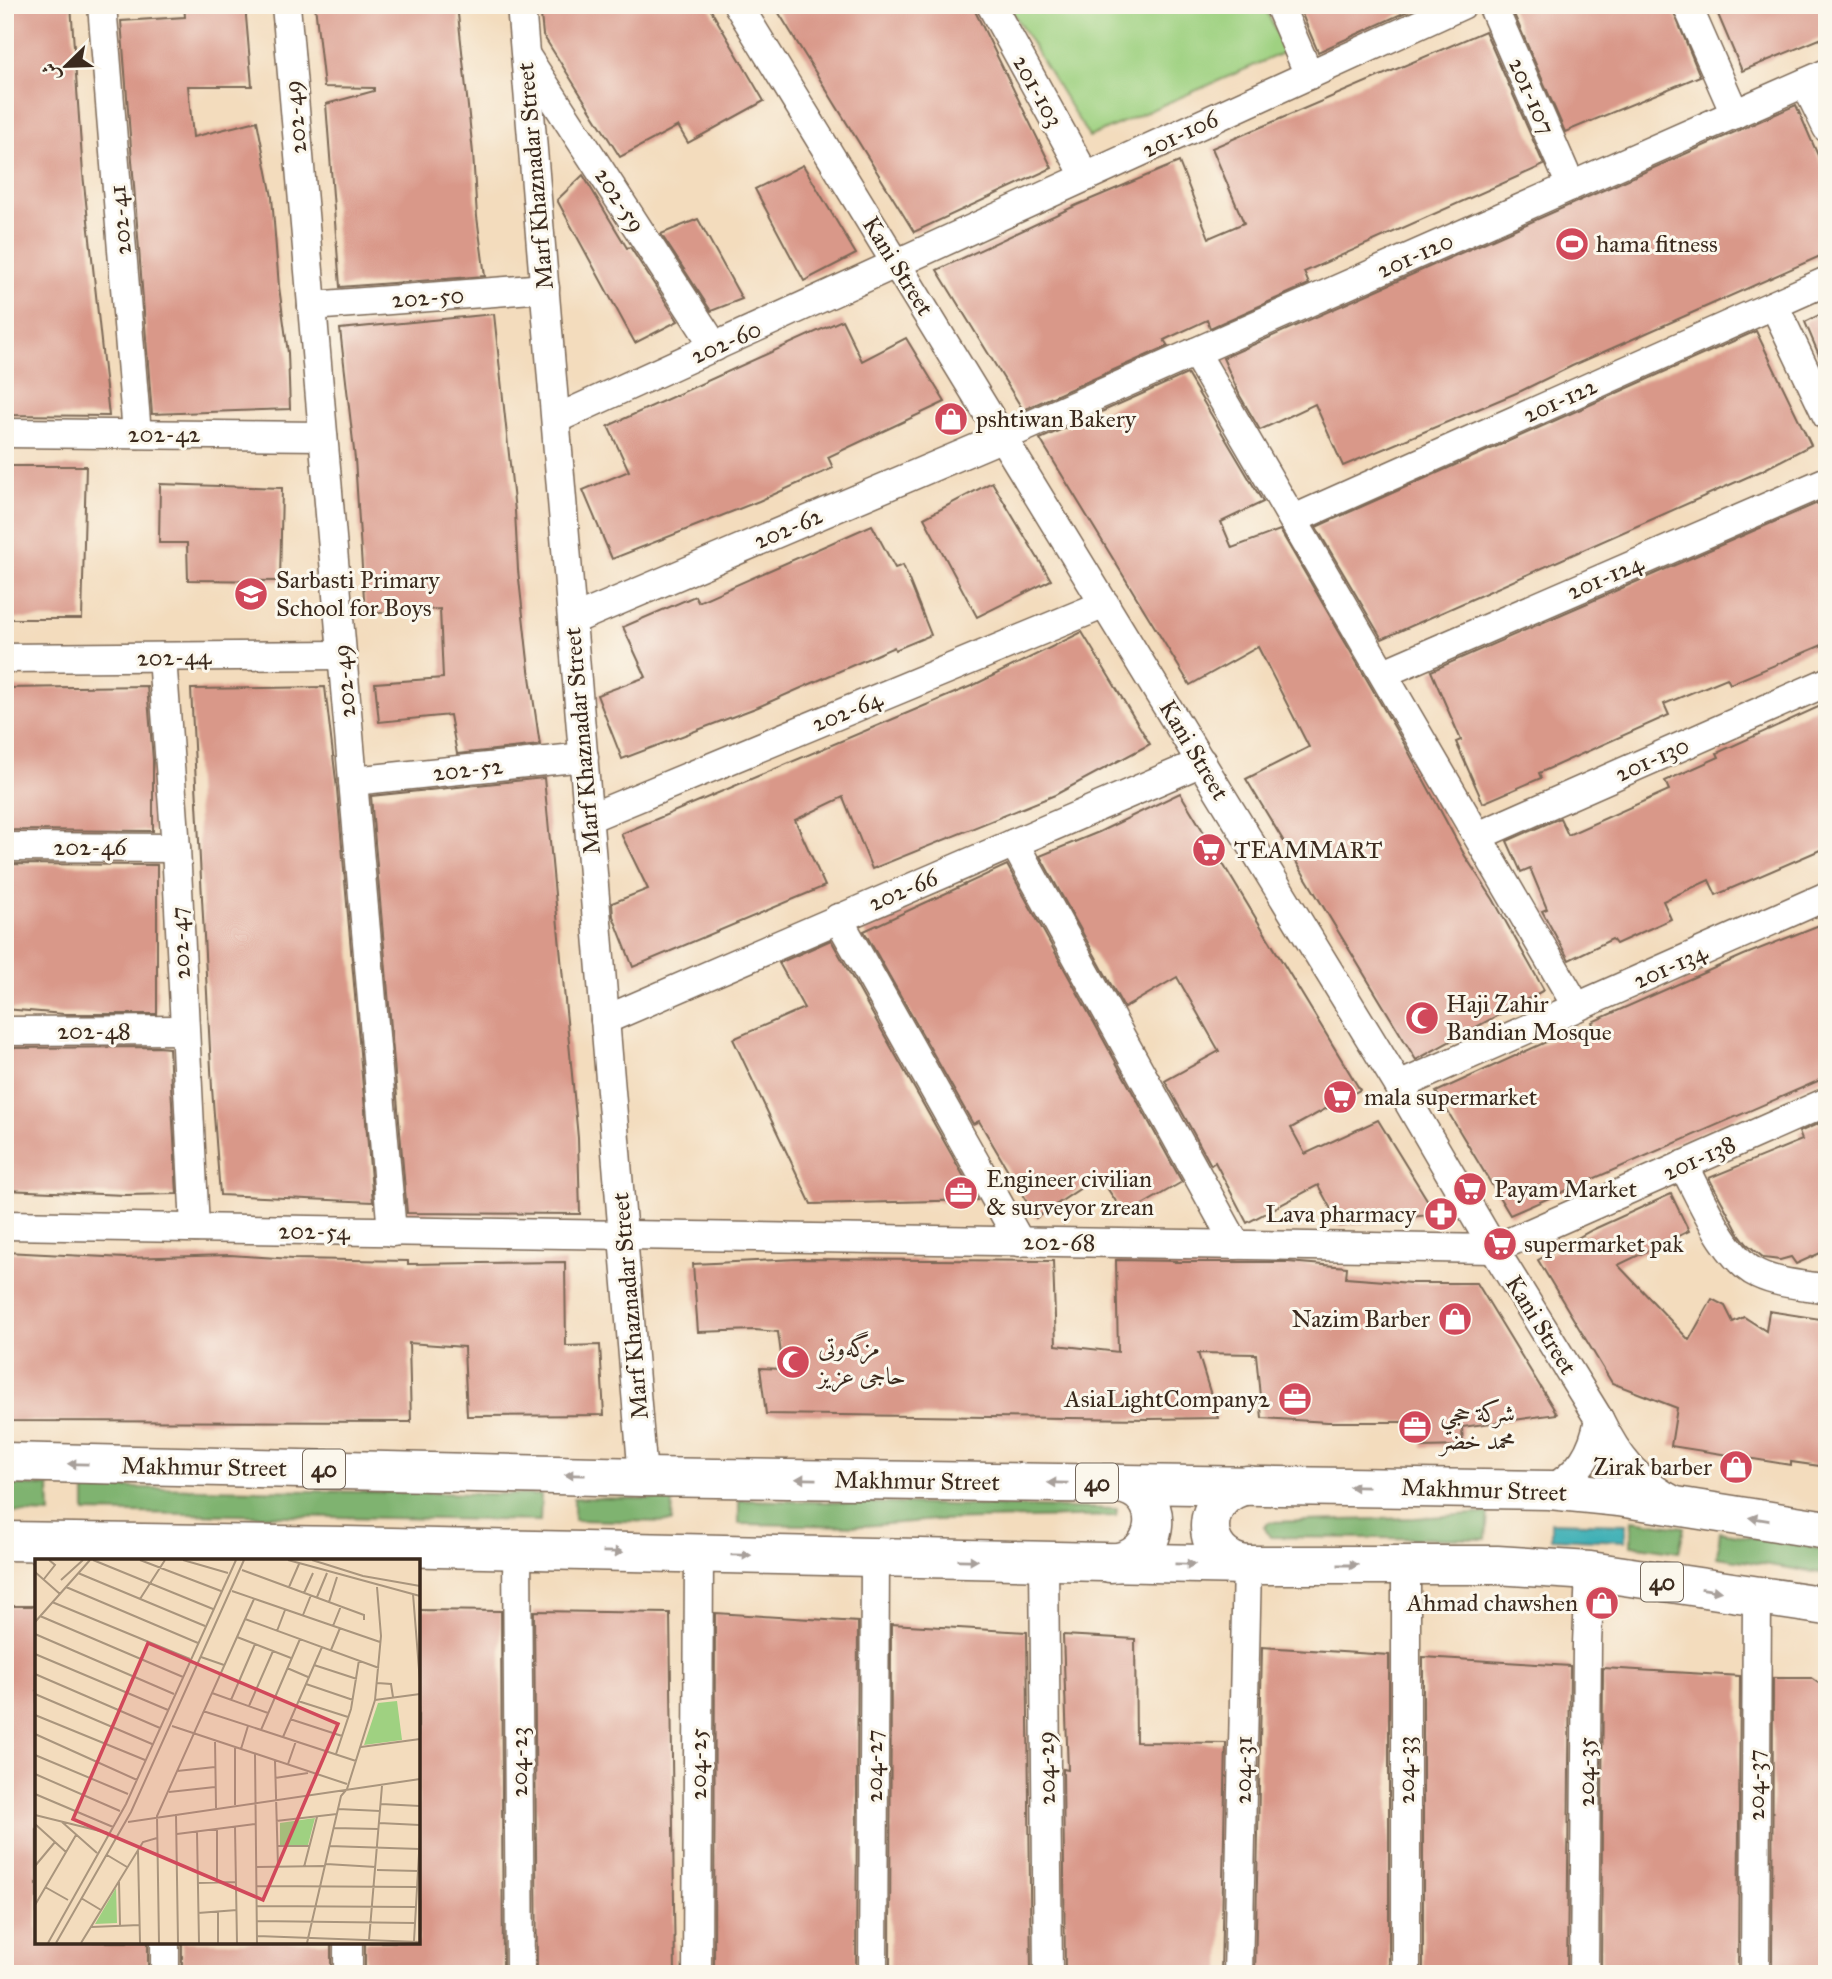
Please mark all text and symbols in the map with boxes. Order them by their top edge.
north arrow [32,32,102,102]
street label: 201-103 [1006,50,1070,132]
street label: 201-107 [1502,53,1562,139]
text: ش [37,59,65,86]
street label: Marf Khaznadar Street [510,61,560,291]
street label: 202-49 [277,79,313,155]
street label: 201-106 [1137,103,1223,165]
street label: 202-59 [588,162,652,238]
street label: 202-41 [102,184,138,256]
street label: Kani Street [856,211,941,322]
street label: 201-120 [1372,225,1458,285]
sports icon: hama fitness [1553,225,1591,263]
place label: hama fitness [1596,229,1718,259]
street label: 202-50 [391,280,465,314]
street label: 202-60 [686,313,766,371]
street label: 201-122 [1518,370,1602,430]
shop icon: pshtiwan Bakery [932,400,970,438]
place label: pshtiwan Bakery [975,404,1137,434]
street label: 202-42 [128,419,201,449]
street label: 202-62 [749,500,827,556]
street label: 201-124 [1562,547,1648,606]
place label: Sarbasti Primary School for Boys [276,565,440,623]
school or university icon: Sarbasti Primary School for Boys [232,575,270,613]
street label: Marf Khaznadar Street [557,626,607,856]
street label: 202-44 [137,641,212,673]
street label: 202-49 [326,643,362,719]
street label: 202-64 [807,683,887,739]
street label: Kani Street [1152,694,1236,806]
street label: 201-130 [1610,729,1694,789]
street label: 202-52 [431,750,505,788]
supermarket icon: TEAMMART [1190,831,1228,869]
street label: 202-46 [53,832,127,862]
place label: TEAMMART [1234,835,1382,865]
street label: 202-66 [864,862,943,918]
street label: 202-47 [163,906,197,980]
street label: 201-134 [1629,936,1712,995]
place label: Haji Zahir Bandian Mosque [1446,989,1612,1047]
mosque icon: Haji Zahir Bandian Mosque [1403,999,1441,1037]
street label: 202-48 [57,1016,131,1046]
supermarket icon: mala supermarket [1321,1078,1359,1116]
place label: mala supermarket [1364,1082,1538,1112]
street label: 201-138 [1658,1129,1740,1187]
place label: Engineer civilian & surveyor zrean [986,1164,1154,1222]
supermarket icon: Payam Market [1451,1170,1489,1208]
office icon: Engineer civilian & surveyor zrean [942,1174,980,1212]
place label: Payam Market [1494,1174,1637,1204]
street label: Marf Khaznadar Street [605,1191,655,1421]
pharmacy icon: Lava pharmacy [1422,1195,1460,1233]
place label: Lava pharmacy [1266,1199,1417,1229]
street label: 202-54 [278,1215,351,1247]
supermarket icon: supermarket pak [1481,1225,1519,1263]
street label: 202-68 [1022,1226,1096,1258]
place label: supermarket pak [1524,1229,1684,1259]
street label: Kani Street [1499,1270,1584,1381]
shop icon: Nazim Barber [1436,1300,1474,1338]
place label: Nazim Barber [1291,1304,1430,1334]
place label: مزگەوتی حاجی عزیز [815,1331,906,1393]
mosque icon: مزگەوتی حاجی عزیز [774,1343,812,1381]
office icon: AsiaLightCompany2 [1276,1380,1314,1418]
place label: AsiaLightCompany2 [1064,1384,1270,1414]
place label: شركة حجي محمد خضر [1437,1398,1515,1457]
office icon: شركة حجي محمد خضر [1396,1408,1434,1446]
shop icon: Zirak barber [1717,1448,1755,1486]
road number: 40 [303,1450,345,1488]
street label: Makhmur Street [121,1451,288,1483]
place label: Zirak barber [1594,1452,1712,1482]
one-way arrow [67,1458,89,1469]
road number: 40 [1076,1464,1118,1502]
street label: Makhmur Street [834,1465,1001,1497]
one-way arrow [564,1469,586,1481]
street label: Makhmur Street [1401,1472,1568,1508]
one-way arrow [795,1473,817,1485]
one-way arrow [1047,1477,1069,1489]
one-way arrow [1348,1481,1370,1493]
one-way arrow [1748,1513,1770,1524]
one-way arrow [603,1546,625,1558]
one-way arrow [730,1549,752,1561]
one-way arrow [957,1554,979,1566]
inset map [35,1559,420,1944]
one-way arrow [1175,1559,1197,1570]
one-way arrow [1338,1559,1360,1571]
road number: 40 [1641,1562,1683,1602]
shop icon: Ahmad chawshen [1583,1584,1621,1622]
one-way arrow [1700,1585,1722,1596]
place label: Ahmad chawshen [1406,1588,1578,1618]
street label: 204-23 [504,1727,534,1797]
street label: 204-25 [683,1728,713,1800]
street label: 204-27 [859,1729,889,1803]
street label: 204-29 [1030,1731,1062,1805]
street label: 204-31 [1227,1736,1259,1804]
street label: 204-33 [1391,1736,1421,1804]
street label: 204-35 [1571,1737,1601,1807]
street label: 204-37 [1741,1749,1771,1821]

